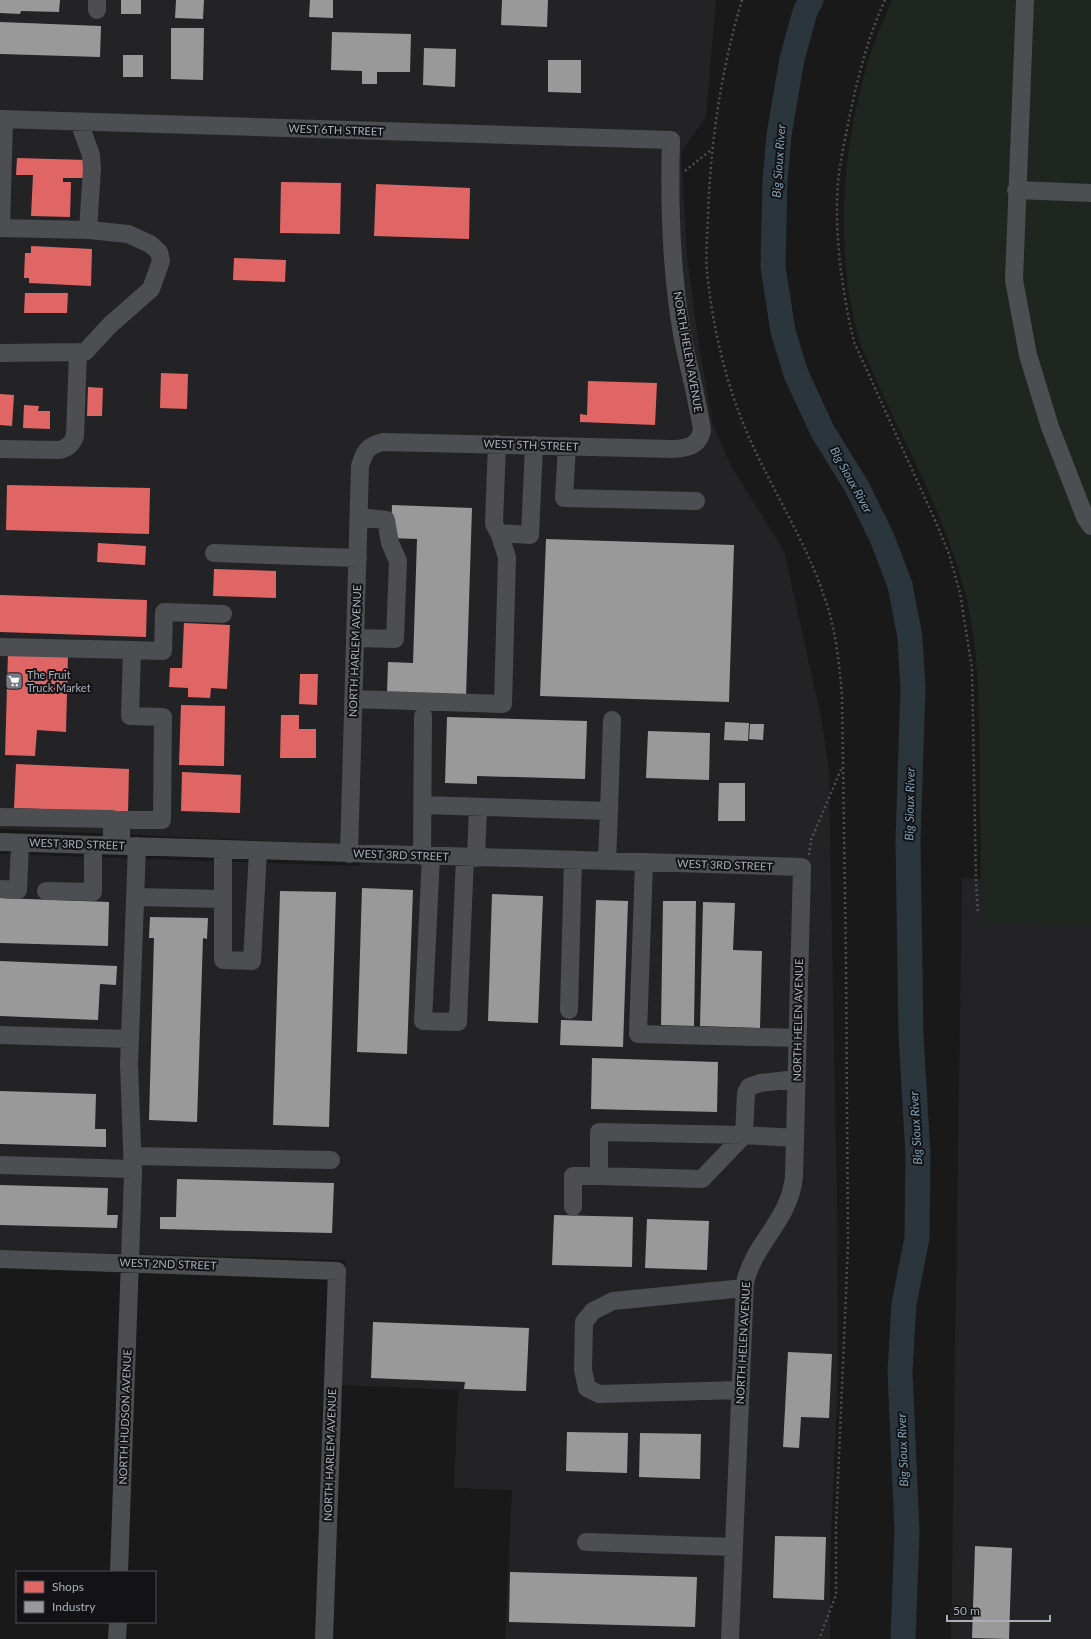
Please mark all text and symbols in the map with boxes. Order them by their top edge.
street label: WEST 6TH STREET [288,121,384,138]
water label: Big Sioux River [768,123,789,198]
street label: NORTH HELEN AVENUE [671,290,706,413]
street label: WEST 5TH STREET [483,436,579,453]
water label: Big Sioux River [827,444,876,516]
street label: NORTH HARLEM AVENUE [346,585,363,717]
place label: The Fruit Truck Market [27,668,91,694]
supermarket icon: The Fruit Truck Market [4,671,24,691]
water label: Big Sioux River [901,766,918,841]
street label: WEST 3RD STREET [29,835,126,852]
street label: WEST 3RD STREET [353,846,450,863]
street label: WEST 3RD STREET [677,856,774,873]
street label: NORTH HELEN AVENUE [790,959,805,1081]
water label: Big Sioux River [906,1090,925,1165]
street label: WEST 2ND STREET [119,1255,217,1272]
street label: NORTH HELEN AVENUE [733,1281,752,1405]
street label: NORTH HUDSON AVENUE [116,1349,133,1485]
street label: NORTH HARLEM AVENUE [321,1389,338,1521]
water label: Big Sioux River [894,1412,911,1487]
legend [16,1571,156,1623]
text: Shops [52,1579,84,1594]
scale bar [947,1597,1050,1623]
text: Industry [52,1599,96,1614]
text: 50 m [953,1603,980,1618]

